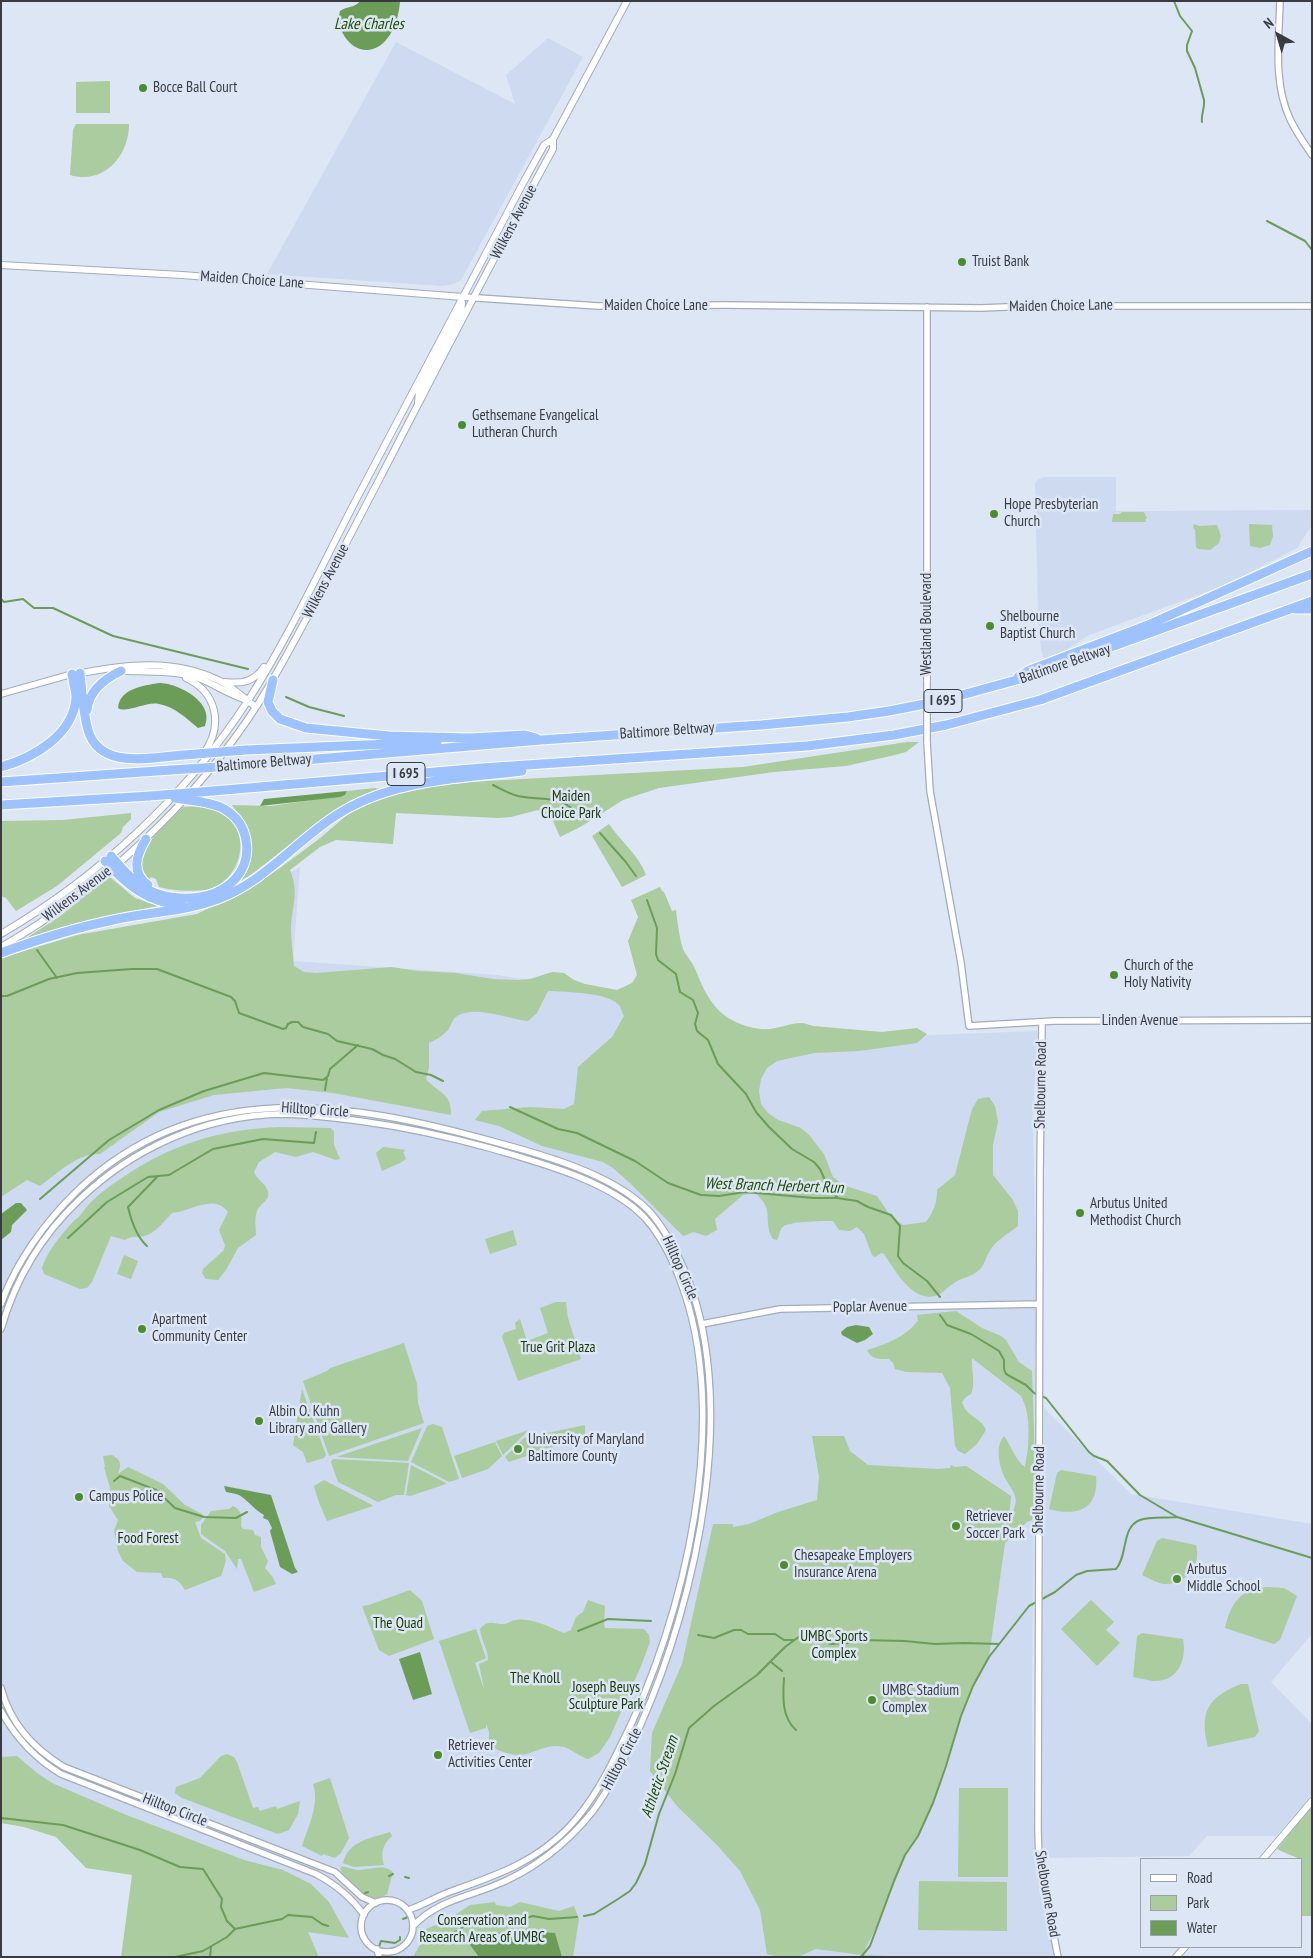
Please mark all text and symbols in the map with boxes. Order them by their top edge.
north arrow [1253,10,1303,60]
water label: Lake Charles [334,14,404,34]
text: N [1260,14,1277,33]
place label: Bocce Ball Court [153,79,237,97]
marker: Bocce Ball Court [137,82,149,94]
street label: Wilkens Avenue [487,182,541,262]
place label: Truist Bank [972,253,1029,271]
marker: Truist Bank [956,256,968,268]
street label: Maiden Choice Lane [200,267,304,293]
street label: Maiden Choice Lane [1009,296,1113,316]
street label: Maiden Choice Lane [604,297,708,315]
place label: Gethsemane Evangelical Lutheran Church [472,407,598,442]
marker: Gethsemane Evangelical Lutheran Church [456,419,468,431]
place label: Hope Presbyterian Church [1004,496,1098,531]
marker: Hope Presbyterian Church [988,508,1000,520]
street label: Wilkens Avenue [299,541,353,621]
street label: Westland Boulevard [918,573,936,675]
place label: Shelbourne Baptist Church [1000,608,1075,643]
marker: Shelbourne Baptist Church [984,620,996,632]
street label: Baltimore Beltway [1017,640,1113,688]
road number: I 695 [924,689,962,712]
street label: Baltimore Beltway [619,719,715,743]
street label: Baltimore Beltway [216,750,312,776]
road number: I 695 [387,762,425,786]
park label: Maiden Choice Park [541,788,601,823]
street label: Wilkens Avenue [39,862,115,926]
place label: Church of the Holy Nativity [1124,957,1193,992]
marker: Church of the Holy Nativity [1108,969,1120,981]
street label: Linden Avenue [1102,1012,1178,1030]
street label: Shelbourne Road [1031,1041,1051,1129]
street label: Hilltop Circle [281,1099,349,1121]
water label: West Branch Herbert Run [704,1174,844,1198]
place label: Arbutus United Methodist Church [1090,1195,1181,1230]
marker: Arbutus United Methodist Church [1074,1207,1086,1219]
street label: Hilltop Circle [658,1233,702,1303]
street label: Poplar Avenue [833,1297,907,1317]
place label: Apartment Community Center [152,1311,247,1346]
marker: Apartment Community Center [136,1323,148,1335]
park label: True Grit Plaza [520,1339,596,1357]
place label: Albin O. Kuhn Library and Gallery [269,1403,367,1438]
marker: Albin O. Kuhn Library and Gallery [253,1415,265,1427]
place label: University of Maryland Baltimore County [528,1431,644,1466]
marker: University of Maryland Baltimore County [512,1443,524,1455]
street label: Shelbourne Road [1029,1446,1049,1534]
place label: Campus Police [89,1488,164,1506]
marker: Campus Police [73,1491,85,1503]
place label: Retriever Soccer Park [966,1508,1025,1543]
marker: Retriever Soccer Park [950,1520,962,1532]
park label: Food Forest [117,1530,179,1548]
place label: Chesapeake Employers Insurance Arena [794,1547,912,1582]
marker: Chesapeake Employers Insurance Arena [778,1559,790,1571]
place label: Arbutus Middle School [1187,1561,1260,1596]
marker: Arbutus Middle School [1171,1573,1183,1585]
park label: The Quad [373,1615,423,1633]
park label: UMBC Sports Complex [800,1628,868,1663]
park label: The Knoll [510,1670,560,1688]
park label: Joseph Beuys Sculpture Park [569,1679,643,1714]
place label: UMBC Stadium Complex [882,1682,959,1717]
marker: UMBC Stadium Complex [866,1694,878,1706]
street label: Hilltop Circle [598,1725,646,1793]
water label: Athletic Stream [637,1734,683,1820]
place label: Retriever Activities Center [448,1737,532,1772]
marker: Retriever Activities Center [432,1749,444,1761]
street label: Hilltop Circle [140,1789,210,1831]
street label: Shelbourne Road [1031,1849,1063,1939]
legend [1140,1858,1303,1948]
text: Road [1187,1868,1213,1887]
text: Park [1187,1893,1209,1912]
park label: Conservation and Research Areas of UMBC [419,1912,545,1947]
text: Water [1187,1918,1217,1937]

